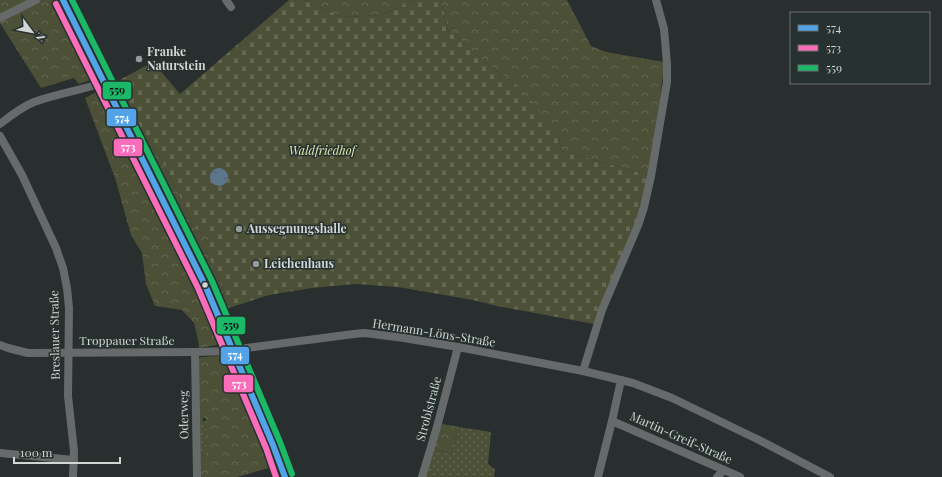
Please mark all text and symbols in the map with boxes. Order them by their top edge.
north arrow [12,12,52,52]
legend [790,12,930,84]
text: 574 [826,19,841,35]
text: N [32,30,49,45]
text: 573 [826,39,841,55]
place label: Franke Naturstein [147,43,206,73]
marker: Franke Naturstein [134,54,144,64]
text: 559 [826,59,842,75]
line badge: 559 [102,81,132,100]
text: 559 [109,82,125,97]
line badge: 574 [106,108,137,127]
text: 574 [114,110,130,125]
line badge: 573 [113,138,143,157]
text: 573 [120,139,136,154]
park label: Waldfriedhof [289,142,357,158]
place label: Aussegnungshalle [246,220,347,236]
marker: Aussegnungshalle [234,224,244,234]
place label: Leichenhaus [264,255,335,271]
marker: Leichenhaus [251,259,261,269]
unlabelled marker [200,280,210,290]
street label: Breslauer Straße [45,290,63,380]
street label: Hermann-Löns-Straße [371,314,497,350]
line badge: 559 [216,316,246,335]
text: 559 [223,317,239,332]
street label: Troppauer Straße [79,332,175,348]
line badge: 574 [220,346,250,365]
text: 574 [227,347,243,362]
line badge: 573 [223,374,254,393]
street label: Stroblstraße [412,375,444,443]
text: 573 [231,376,247,391]
street label: Oderweg [175,390,191,440]
street label: Martin-Greif-Straße [628,407,735,467]
scale bar [14,439,120,465]
text: 100 m [20,444,53,460]

